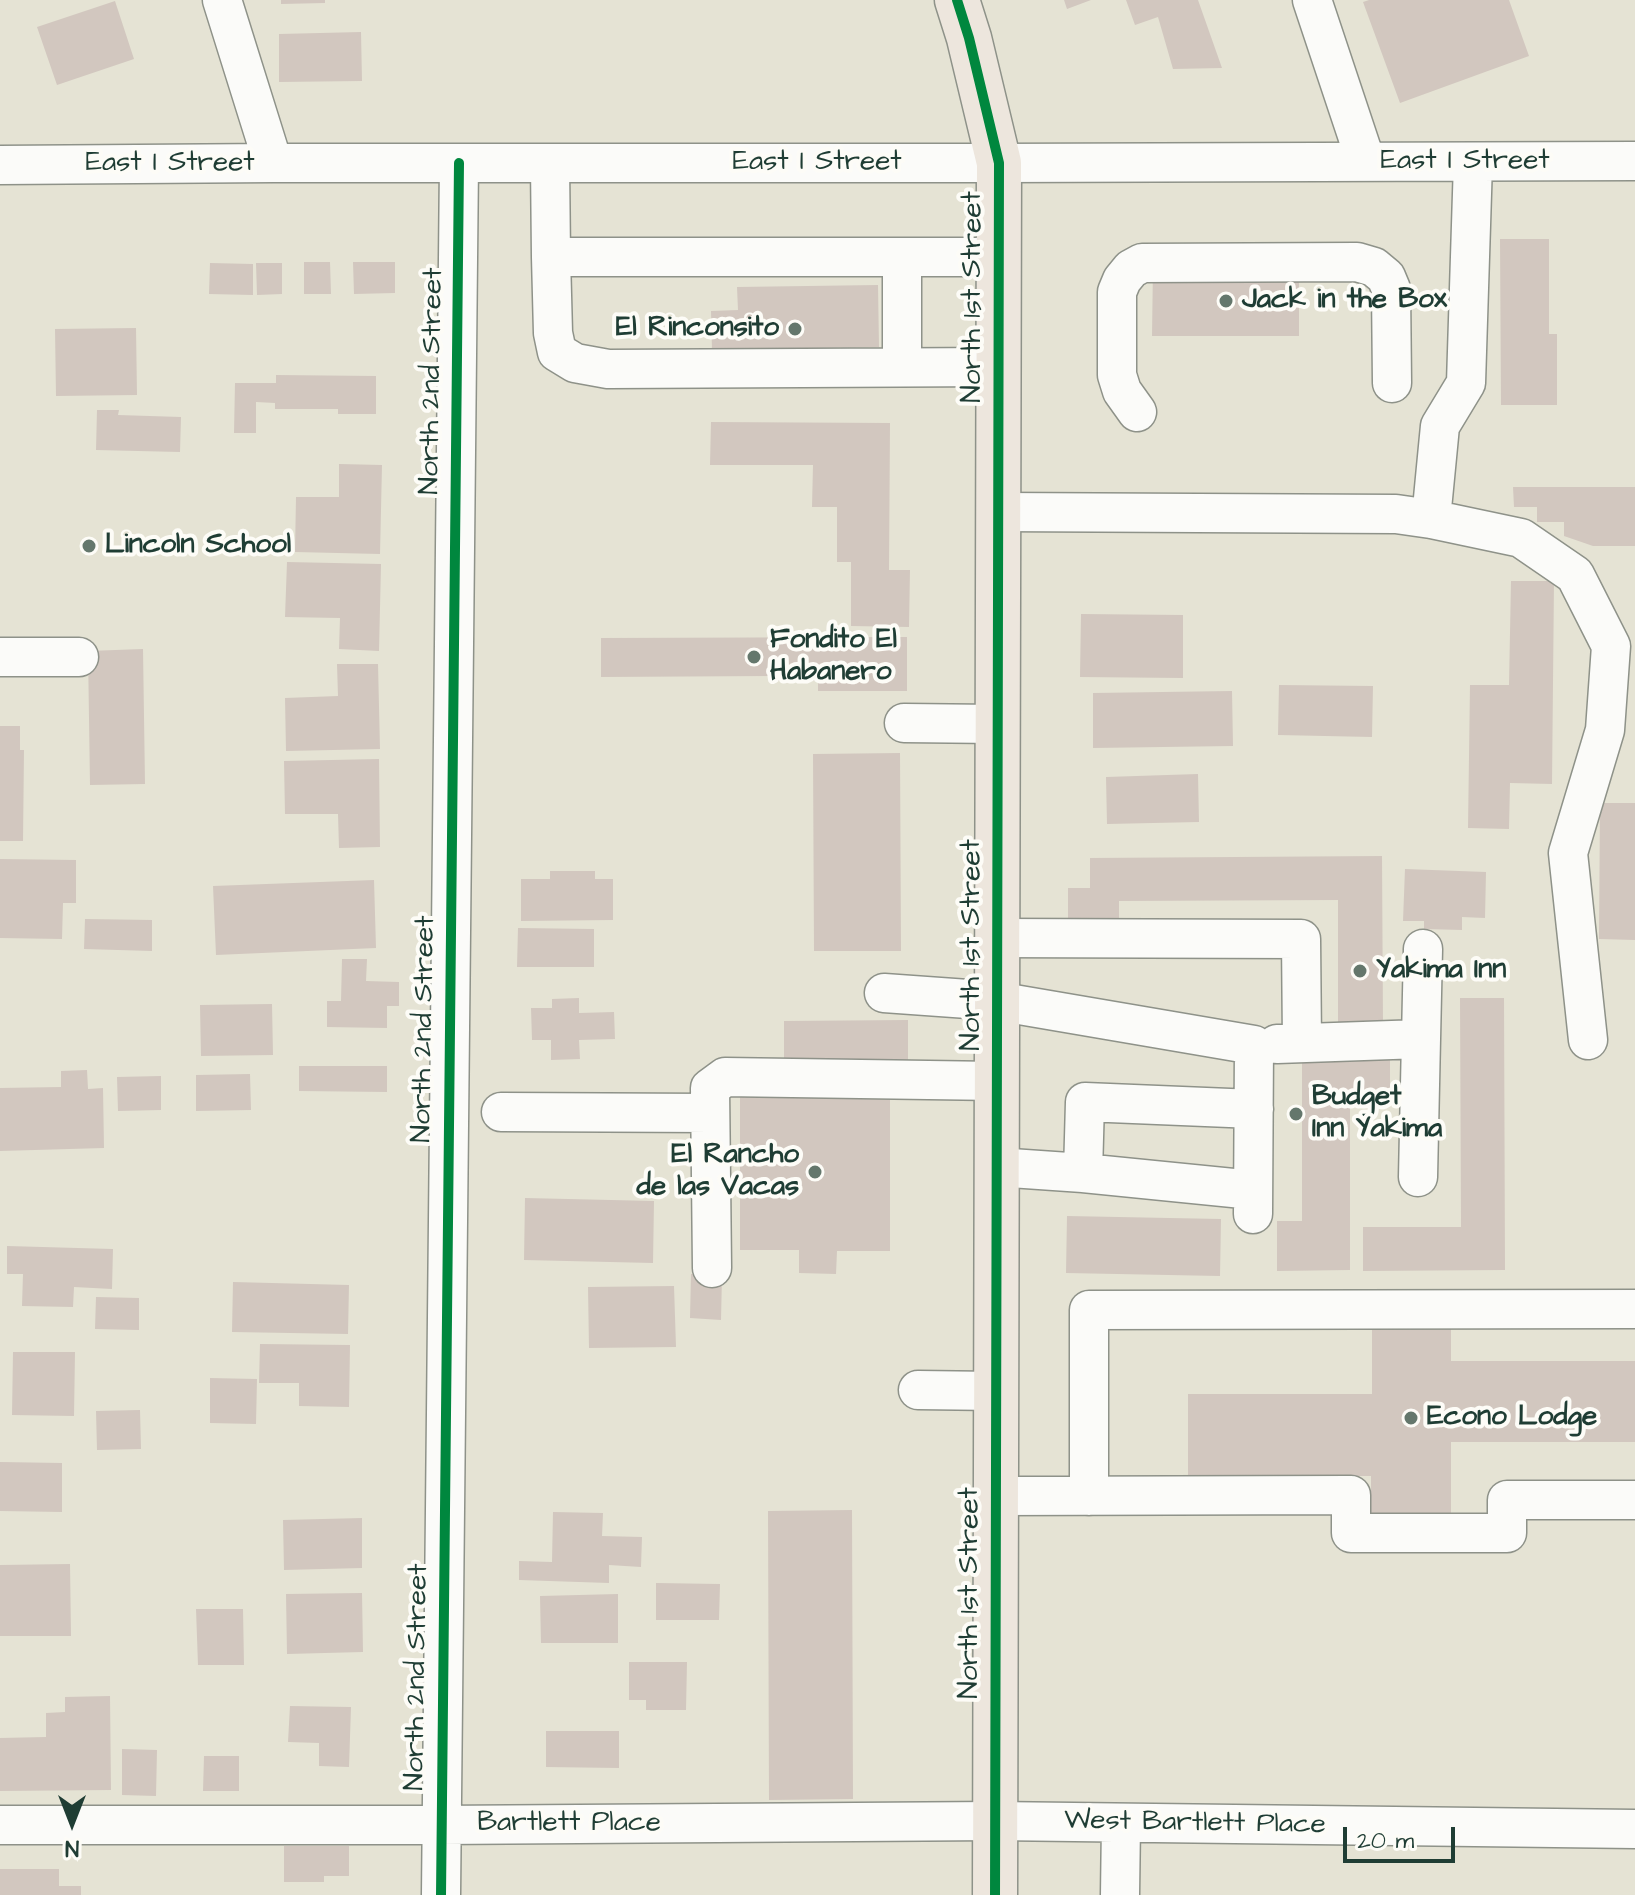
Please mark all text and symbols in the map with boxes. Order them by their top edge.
street label: East I Street [1380,145,1550,179]
street label: East I Street [732,146,902,180]
street label: East I Street [85,147,255,181]
street label: North 1st Street [957,191,991,403]
street label: North 2nd Street [414,267,452,495]
place label: Jack in the Box [1242,284,1447,318]
marker: Jack in the Box [1217,292,1235,310]
place label: El Rinconsito [616,312,779,346]
marker: El Rinconsito [786,320,804,338]
place label: Lincoln School [105,529,291,563]
marker: Lincoln School [80,537,98,555]
place label: Fondito El Habanero [770,624,897,690]
marker: Fondito El Habanero [745,648,763,666]
street label: North 1st Street [956,839,990,1051]
street label: North 2nd Street [406,915,444,1143]
place label: Yakima Inn [1376,954,1506,988]
marker: Yakima Inn [1351,962,1369,980]
place label: Budget Inn Yakima [1312,1081,1442,1147]
marker: Budget Inn Yakima [1287,1105,1305,1123]
place label: El Rancho de las Vacas [637,1139,799,1205]
marker: El Rancho de las Vacas [806,1163,824,1181]
place label: Econo Lodge [1427,1401,1597,1435]
marker: Econo Lodge [1402,1409,1420,1427]
street label: North 1st Street [954,1487,988,1699]
street label: North 2nd Street [399,1563,437,1791]
north arrow [32,1783,112,1863]
street label: West Bartlett Place [1064,1805,1326,1843]
street label: Bartlett Place [477,1807,661,1841]
scale bar [1347,1811,1459,1861]
text: 20 m [1357,1824,1414,1858]
text: N [65,1832,79,1863]

